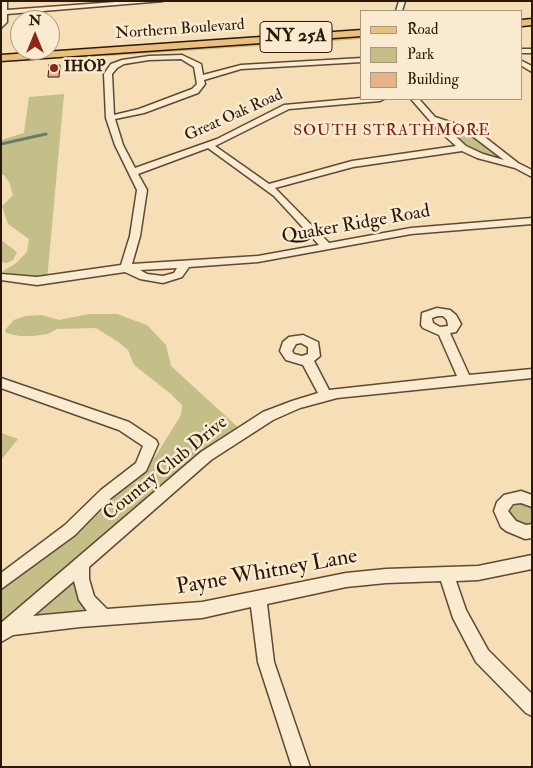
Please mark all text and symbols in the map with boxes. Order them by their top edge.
north arrow [10,10,60,60]
legend [360,10,523,100]
text: N [29,12,41,29]
street label: Northern Boulevard [115,16,245,44]
text: Road [407,20,438,39]
road number: NY 25A [260,22,332,52]
text: Park [407,45,434,64]
place label: IHOP [64,58,106,78]
marker: IHOP [48,62,60,74]
text: Building [407,70,459,89]
street label: Great Oak Road [182,86,286,146]
district label: SOUTH STRATHMORE [291,122,493,142]
street label: Quaker Ridge Road [280,201,432,249]
street label: Country Club Drive [99,412,233,526]
street label: Payne Whitney Lane [174,544,360,602]

